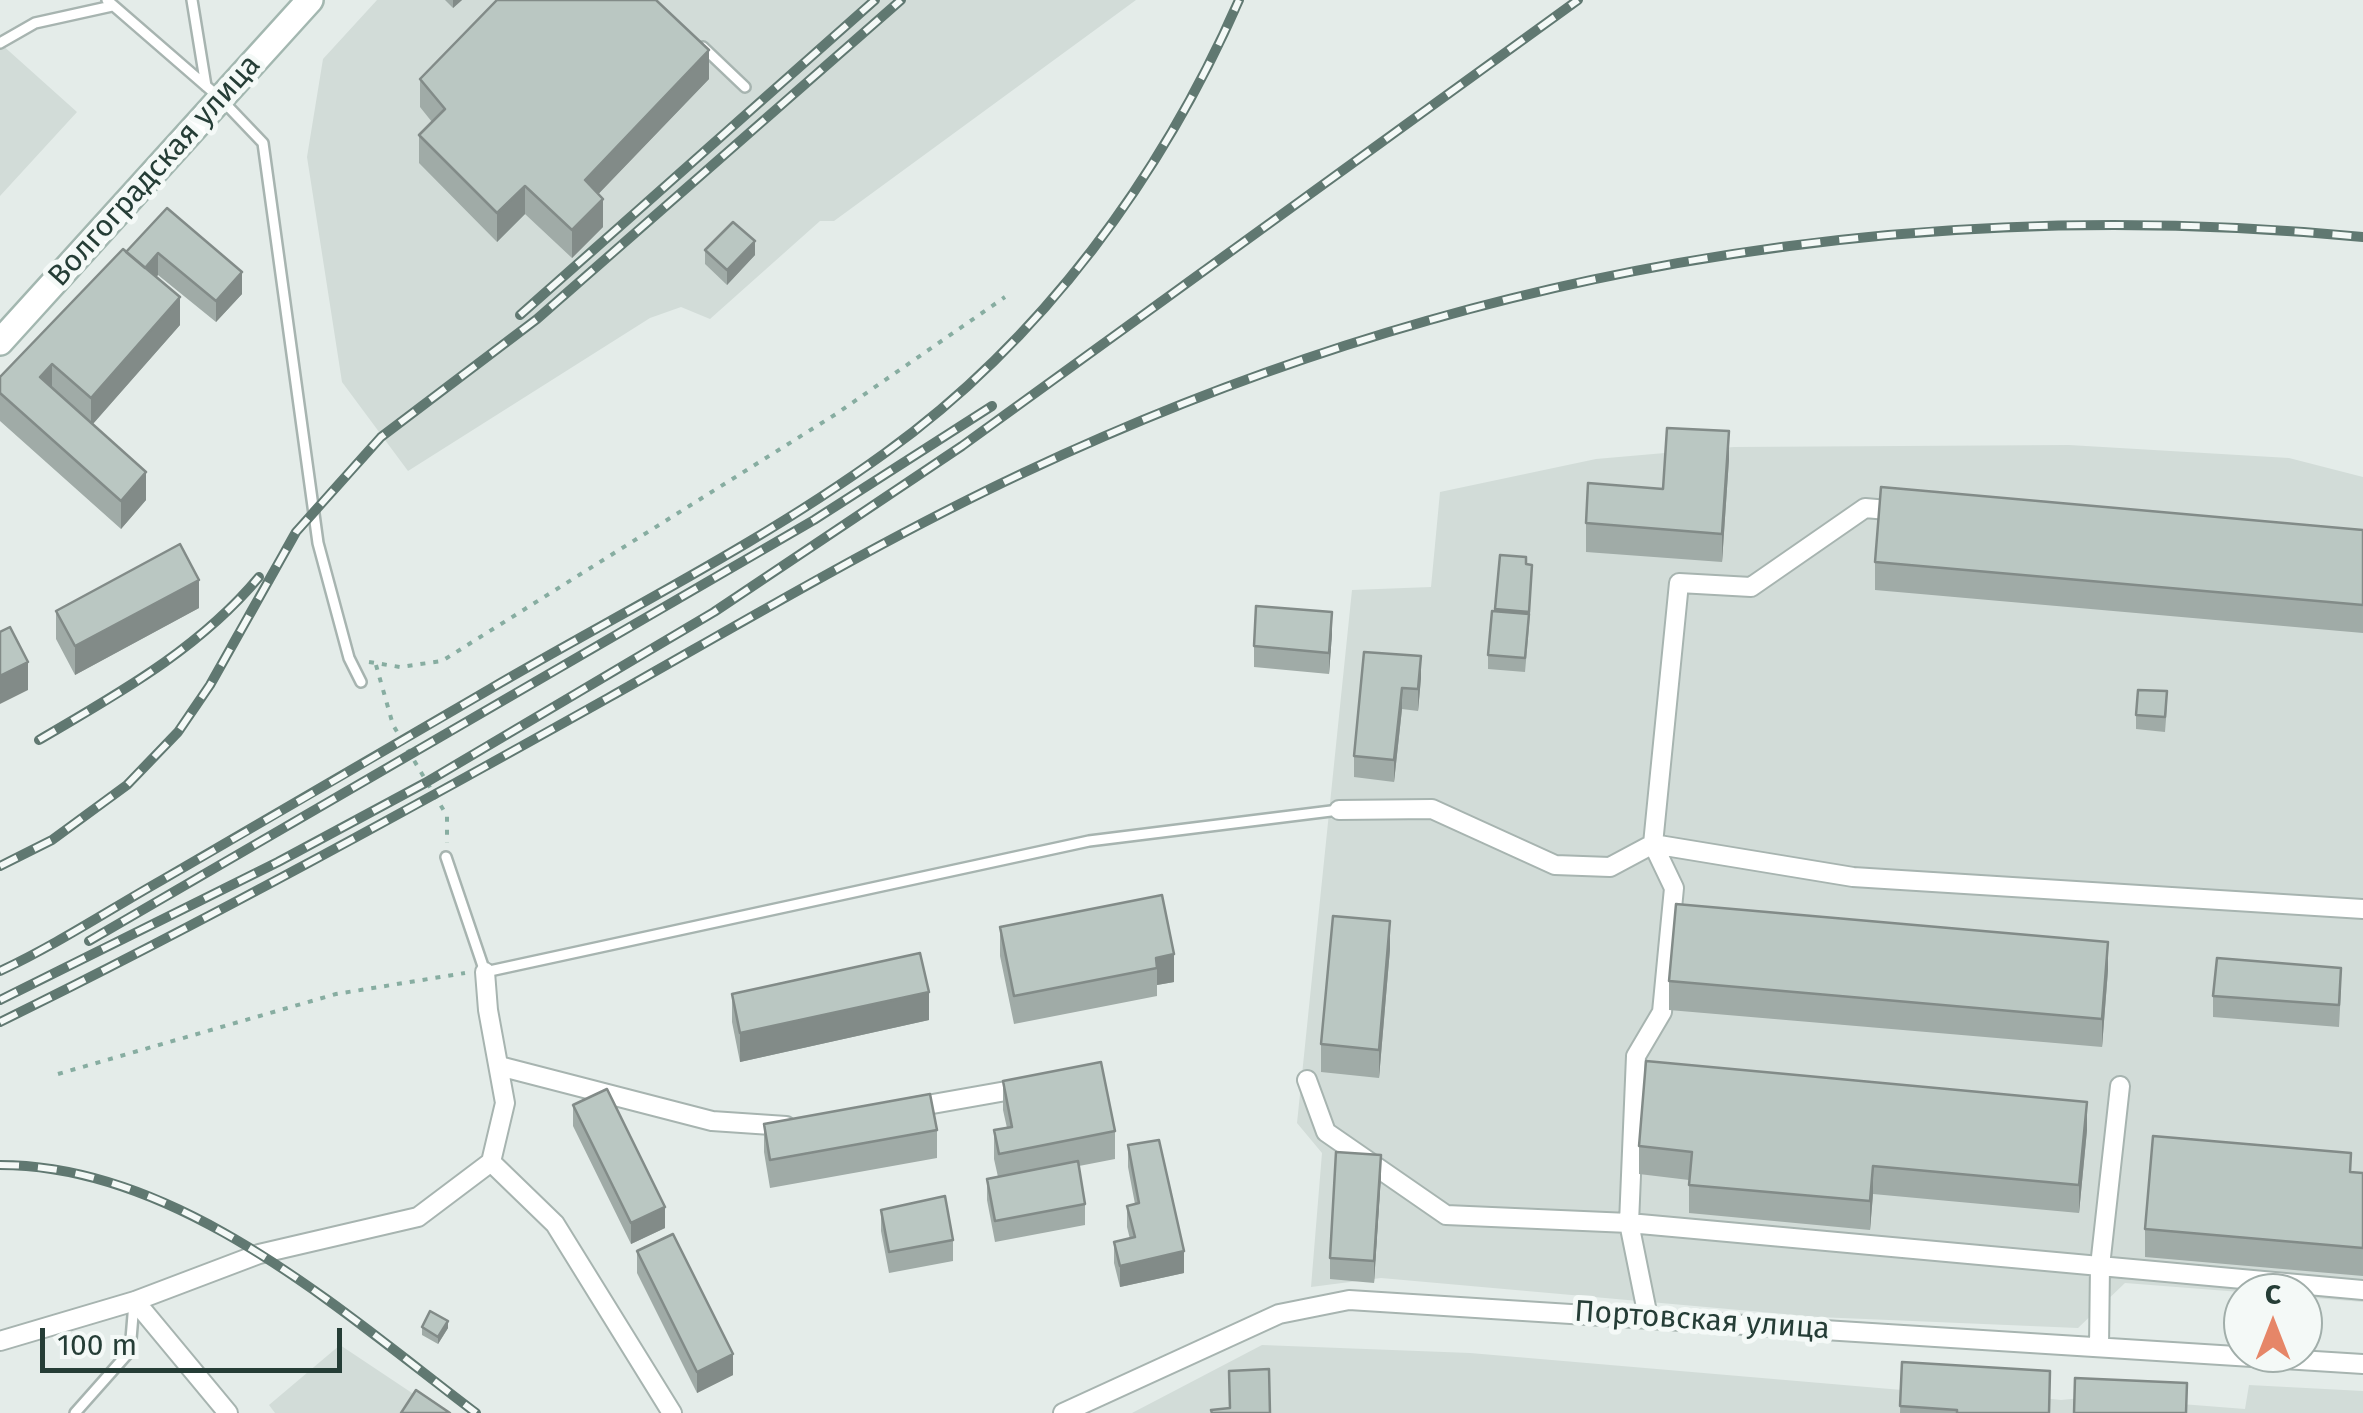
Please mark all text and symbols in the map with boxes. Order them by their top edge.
street label: Волгоградская улица [41,48,269,294]
north arrow [2223,1273,2323,1373]
text: С [2265,1278,2281,1311]
street label: Портовская улица [1573,1294,1831,1348]
scale bar [45,1308,348,1370]
text: 100 m [57,1327,137,1363]

